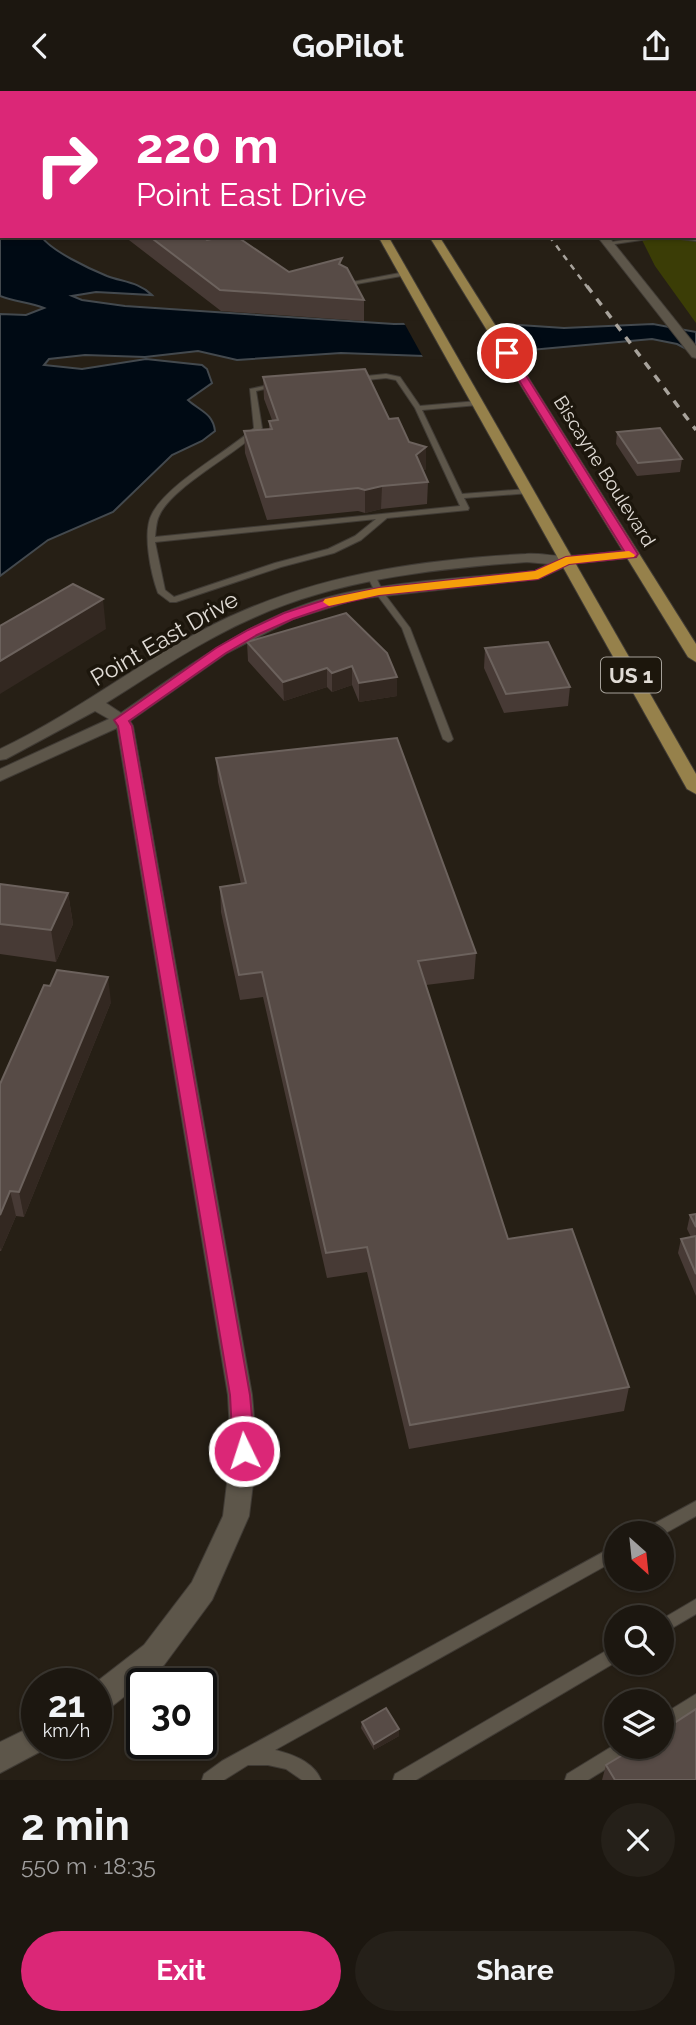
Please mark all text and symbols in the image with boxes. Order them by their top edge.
icon: back [21,27,59,65]
text: GoPilot [292,27,404,64]
icon: share [637,27,675,65]
text: 220 m [136,117,279,174]
icon: right [21,119,112,210]
text: Point East Drive [136,176,367,213]
pin [477,323,537,383]
icon: arrive [488,334,526,372]
street label: Biscayne Boulevard [550,392,660,550]
street label: Point East Drive [86,585,242,691]
road number: US 1 [601,657,661,693]
position arrow [207,1414,281,1488]
north arrow [604,1521,674,1591]
map controls [604,1521,674,1759]
button: search [604,1605,674,1675]
speed limit sign: 30 [126,1668,217,1759]
text: 21 [48,1684,85,1725]
button: layers [604,1689,674,1759]
text: km/h [43,1720,90,1741]
text: 2 min [21,1801,130,1850]
button: close [601,1803,675,1877]
text: 550 m · 18:35 [21,1852,156,1879]
button: Exit [21,1931,341,2011]
button: Share [355,1931,675,2011]

